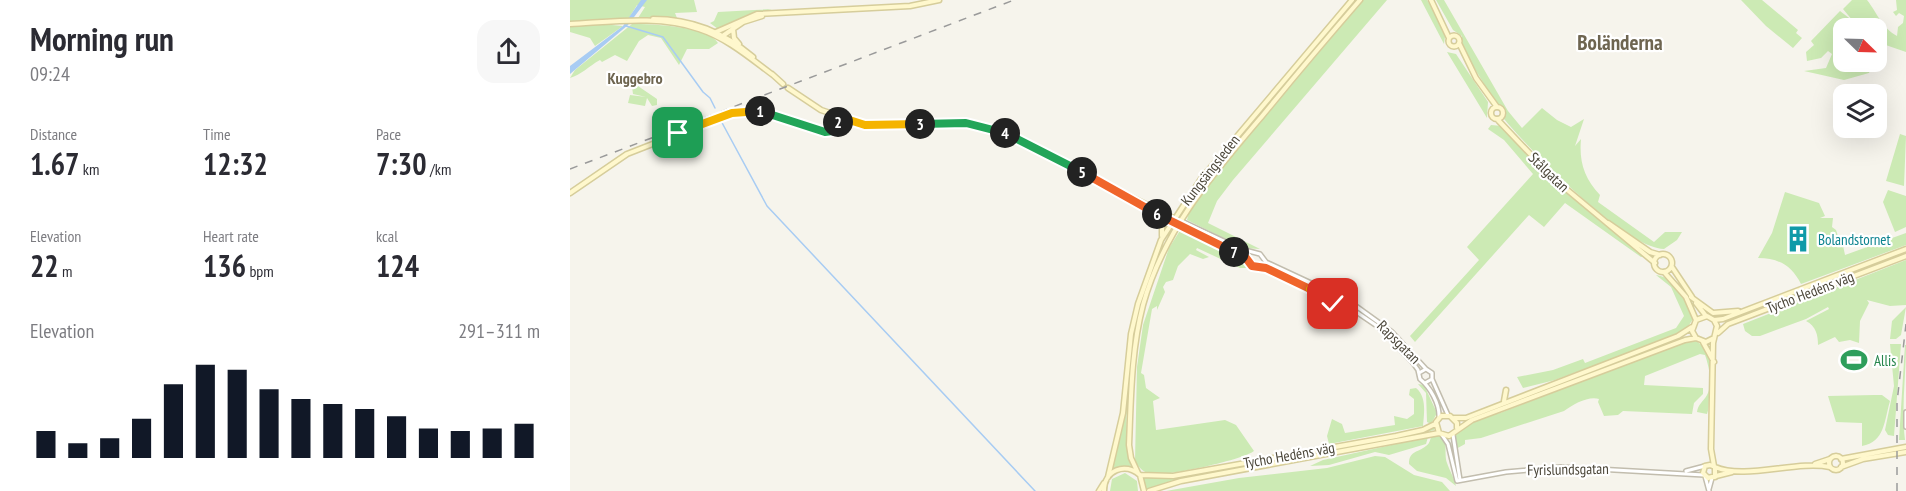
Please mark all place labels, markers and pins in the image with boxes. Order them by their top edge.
pin: 1 [745,96,775,126]
pin [652,107,703,158]
pin: 2 [823,107,853,137]
pin: 3 [905,109,935,139]
pin: 4 [990,118,1020,148]
pin: 5 [1067,157,1097,187]
pin: 6 [1142,199,1172,229]
building icon: Bolandstornet [1783,224,1813,254]
place label: Bolandstornet [1818,230,1891,249]
pin: 7 [1219,237,1249,267]
pin [1307,278,1358,329]
sports icon: Allis [1839,345,1869,375]
place label: Allis [1874,351,1896,370]

